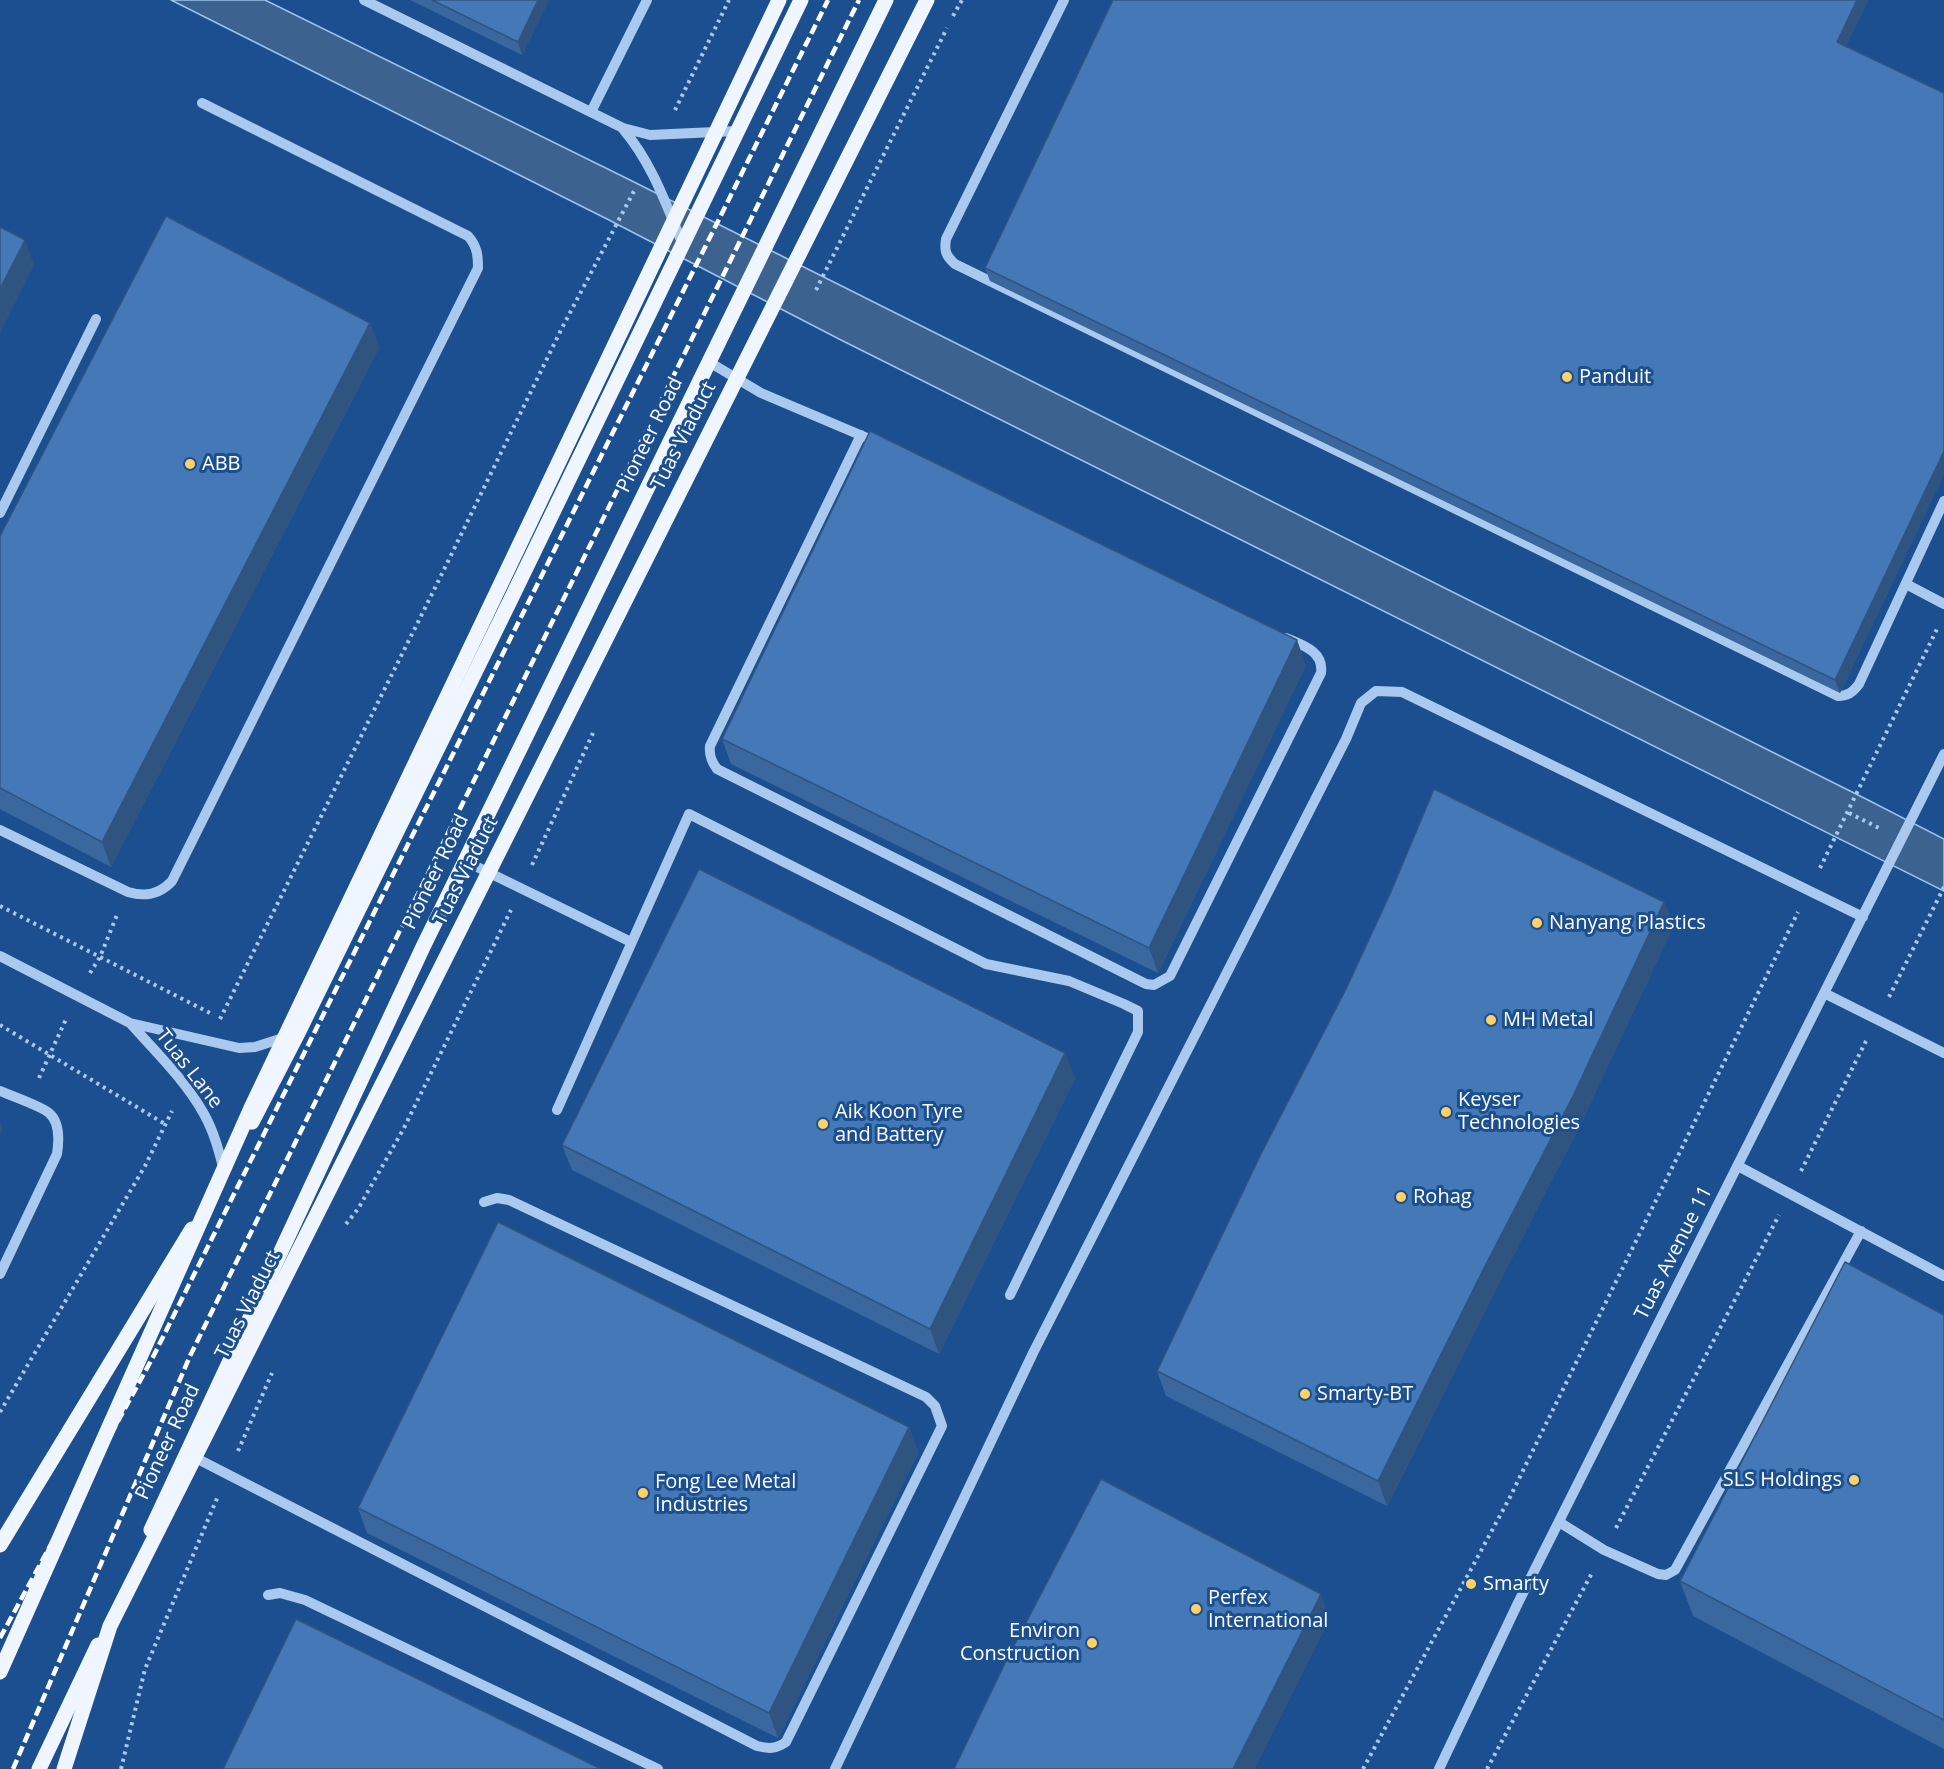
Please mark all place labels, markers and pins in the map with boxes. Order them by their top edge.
place label: Panduit [1579,365,1651,389]
marker: Panduit [1560,370,1574,384]
place label: ABB [202,452,240,476]
marker: ABB [183,457,197,471]
place label: Nanyang Plastics [1549,911,1706,935]
marker: Nanyang Plastics [1530,916,1544,930]
place label: MH Metal [1503,1008,1593,1032]
marker: MH Metal [1484,1013,1498,1027]
place label: Keyser Technologies [1458,1088,1580,1135]
place label: Aik Koon Tyre and Battery [835,1100,963,1147]
marker: Keyser Technologies [1439,1105,1453,1119]
marker: Aik Koon Tyre and Battery [816,1117,830,1131]
place label: Rohag [1413,1185,1472,1209]
marker: Rohag [1394,1190,1408,1204]
place label: Smarty-BT [1317,1382,1413,1406]
marker: Smarty-BT [1298,1387,1312,1401]
place label: SLS Holdings [1723,1468,1842,1492]
place label: Fong Lee Metal Industries [655,1470,796,1517]
marker: SLS Holdings [1847,1473,1861,1487]
marker: Fong Lee Metal Industries [636,1486,650,1500]
place label: Smarty [1483,1572,1549,1596]
marker: Smarty [1464,1577,1478,1591]
place label: Perfex International [1208,1586,1328,1633]
marker: Perfex International [1189,1602,1203,1616]
place label: Environ Construction [960,1619,1080,1666]
marker: Environ Construction [1085,1636,1099,1650]

